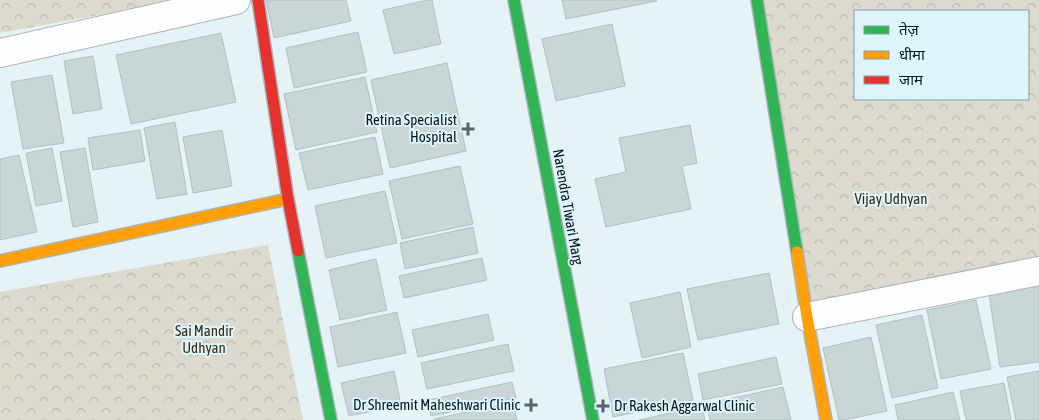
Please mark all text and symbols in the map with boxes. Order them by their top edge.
legend [854,10,1029,100]
text: तेज़ [899,21,920,38]
text: धीमा [899,46,926,63]
text: जाम [899,71,924,88]
place label: Retina Specialist Hospital [365,111,457,145]
marker: Retina Specialist Hospital [461,122,475,136]
street label: Narendra Tiwari Marg [550,148,587,267]
park label: Vijay Udhyan [855,190,927,207]
park label: Sai Mandir Udhyan [175,322,234,356]
place label: Dr Shreemit Maheshwari Clinic [353,396,520,413]
place label: Dr Rakesh Aggarwal Clinic [614,397,755,414]
marker: Dr Shreemit Maheshwari Clinic [524,398,538,412]
marker: Dr Rakesh Aggarwal Clinic [596,399,610,413]

